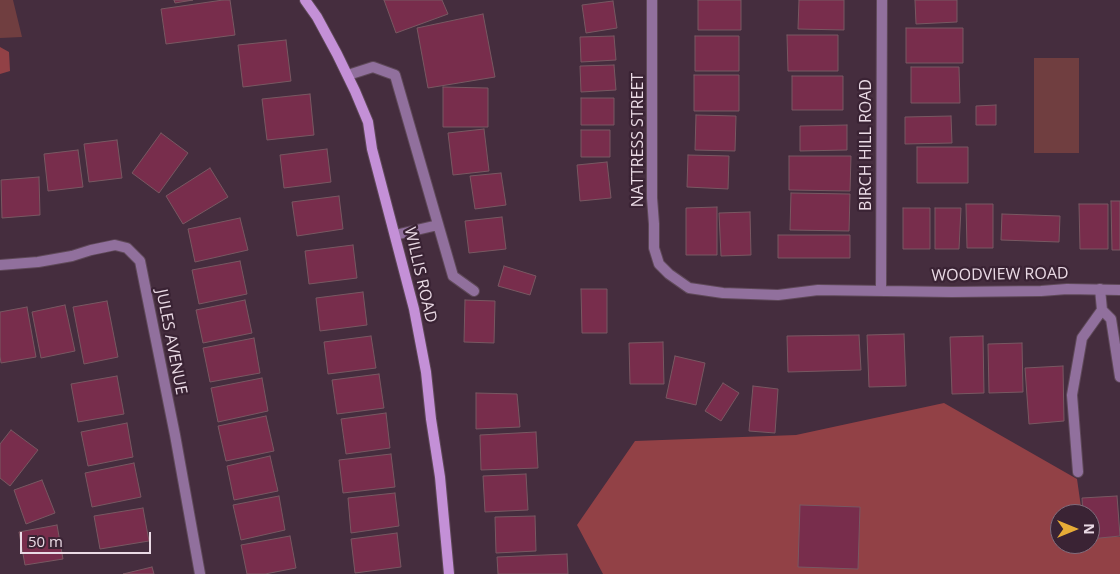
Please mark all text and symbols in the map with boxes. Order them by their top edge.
street label: NATTRESS STREET [628,73,648,207]
street label: BIRCH HILL ROAD [856,79,876,211]
street label: WILLIS ROAD [400,225,440,325]
street label: WOODVIEW ROAD [931,264,1069,286]
street label: JULES AVENUE [151,288,191,396]
north arrow [1050,504,1100,554]
scale bar [22,522,154,554]
text: N [1080,523,1099,535]
text: 50 m [28,531,63,551]

